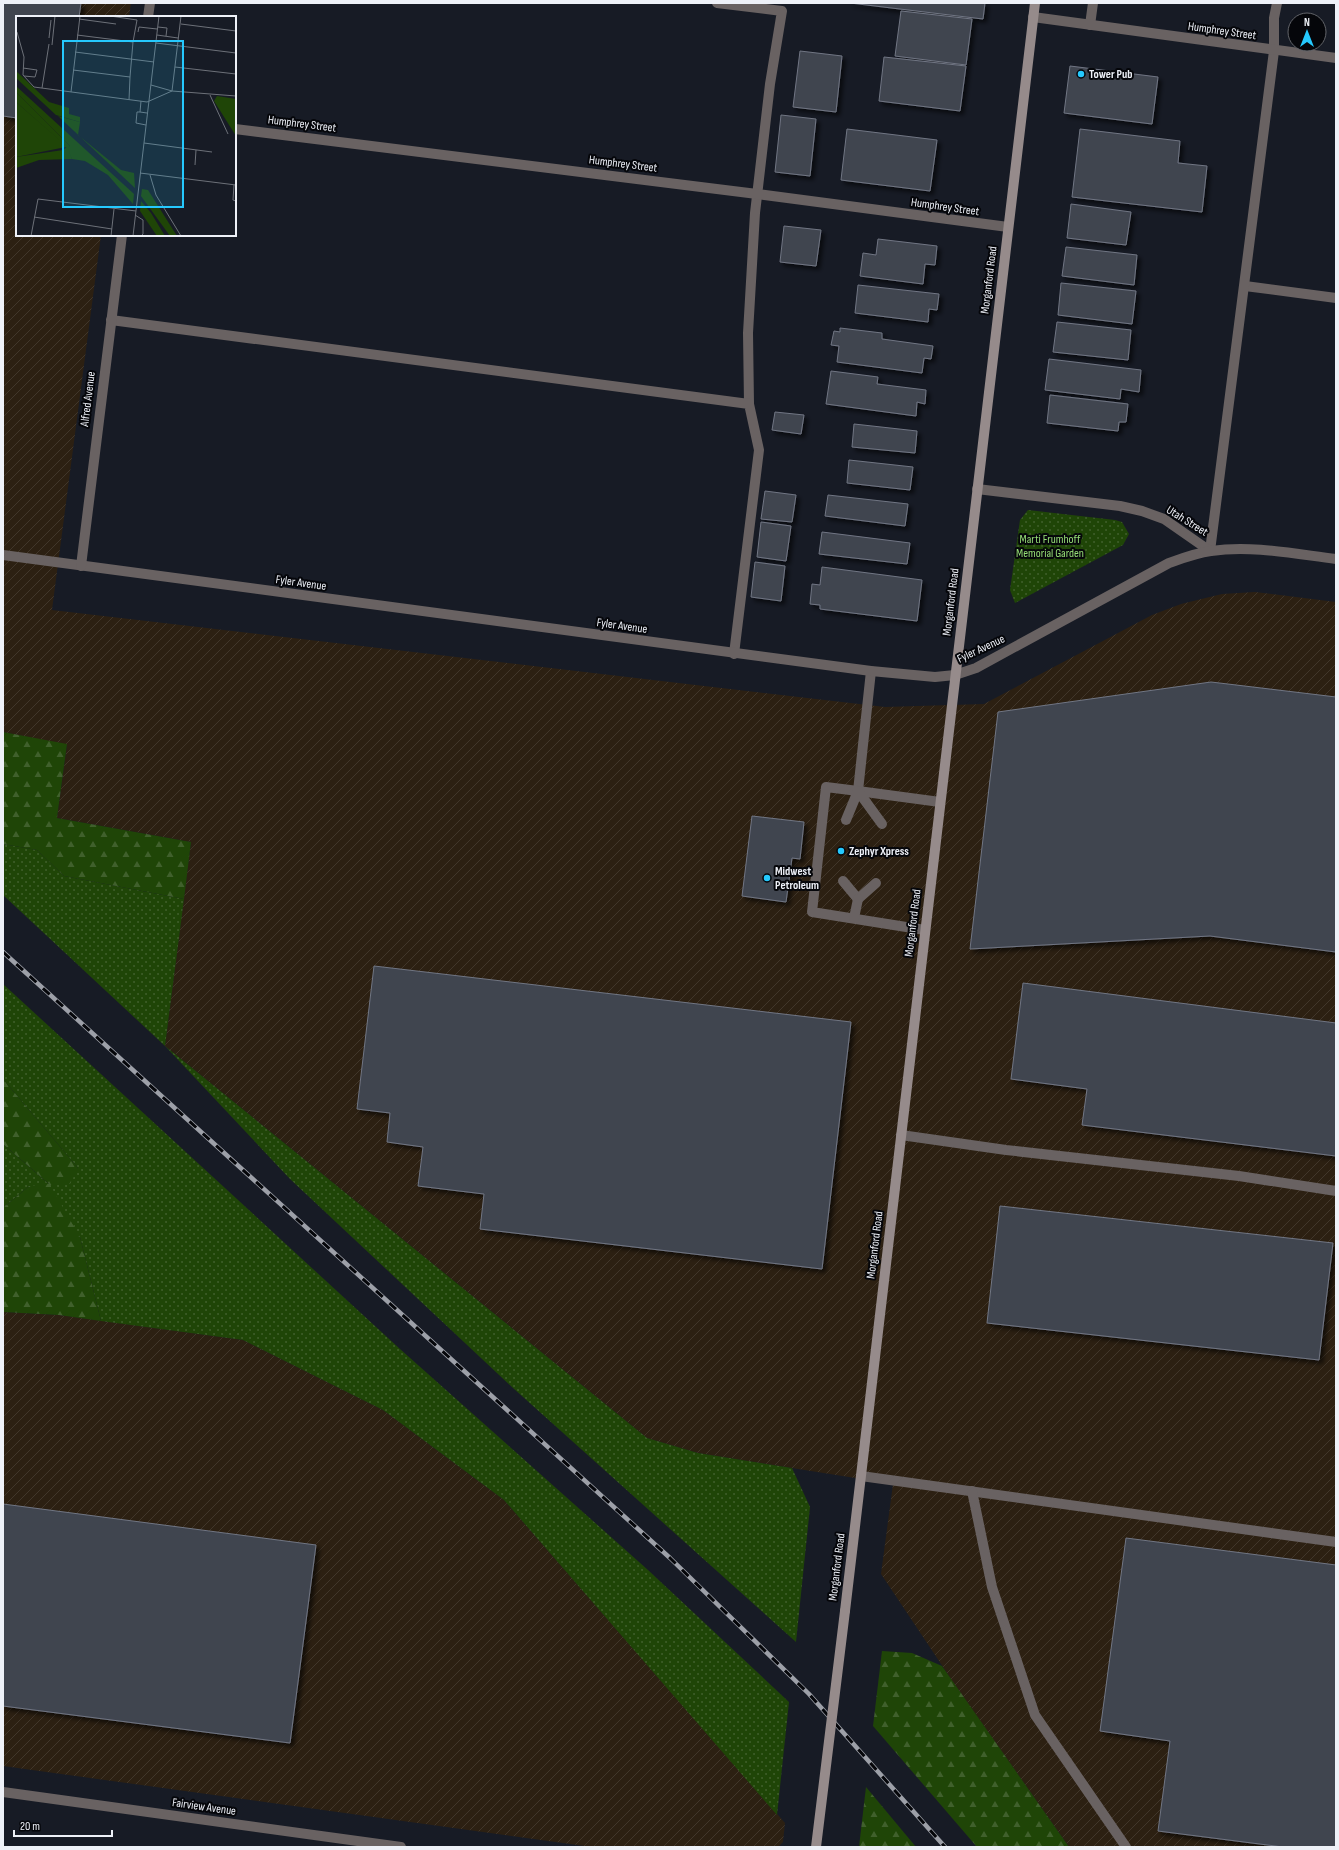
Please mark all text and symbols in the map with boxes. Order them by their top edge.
north arrow [1287,12,1327,52]
inset map [16,16,236,236]
text: N [1304,16,1310,29]
street label: Humphrey Street [1187,19,1257,43]
place label: Tower Pub [1089,67,1132,82]
marker: Tower Pub [1076,69,1086,79]
street label: Humphrey Street [267,112,337,136]
street label: Humphrey Street [588,152,658,176]
street label: Humphrey Street [910,195,980,219]
street label: Morganford Road [977,245,1001,315]
street label: Alfred Avenue [77,370,99,428]
street label: Utah Street [1163,502,1211,540]
park label: Marti Frumhoff Memorial Garden [1016,532,1084,561]
street label: Morganford Road [939,567,963,637]
street label: Fyler Avenue [275,572,327,594]
street label: Fyler Avenue [596,615,648,637]
street label: Fyler Avenue [955,631,1007,667]
place label: Zephyr Xpress [849,844,909,859]
marker: Zephyr Xpress [836,846,846,856]
place label: Midwest Petroleum [775,864,819,893]
marker: Midwest Petroleum [762,873,772,883]
street label: Morganford Road [901,888,925,958]
street label: Morganford Road [863,1210,887,1280]
street label: Morganford Road [825,1532,849,1602]
street label: Fairview Avenue [171,1795,237,1819]
scale bar [14,1812,112,1838]
text: 20 m [20,1819,40,1834]

